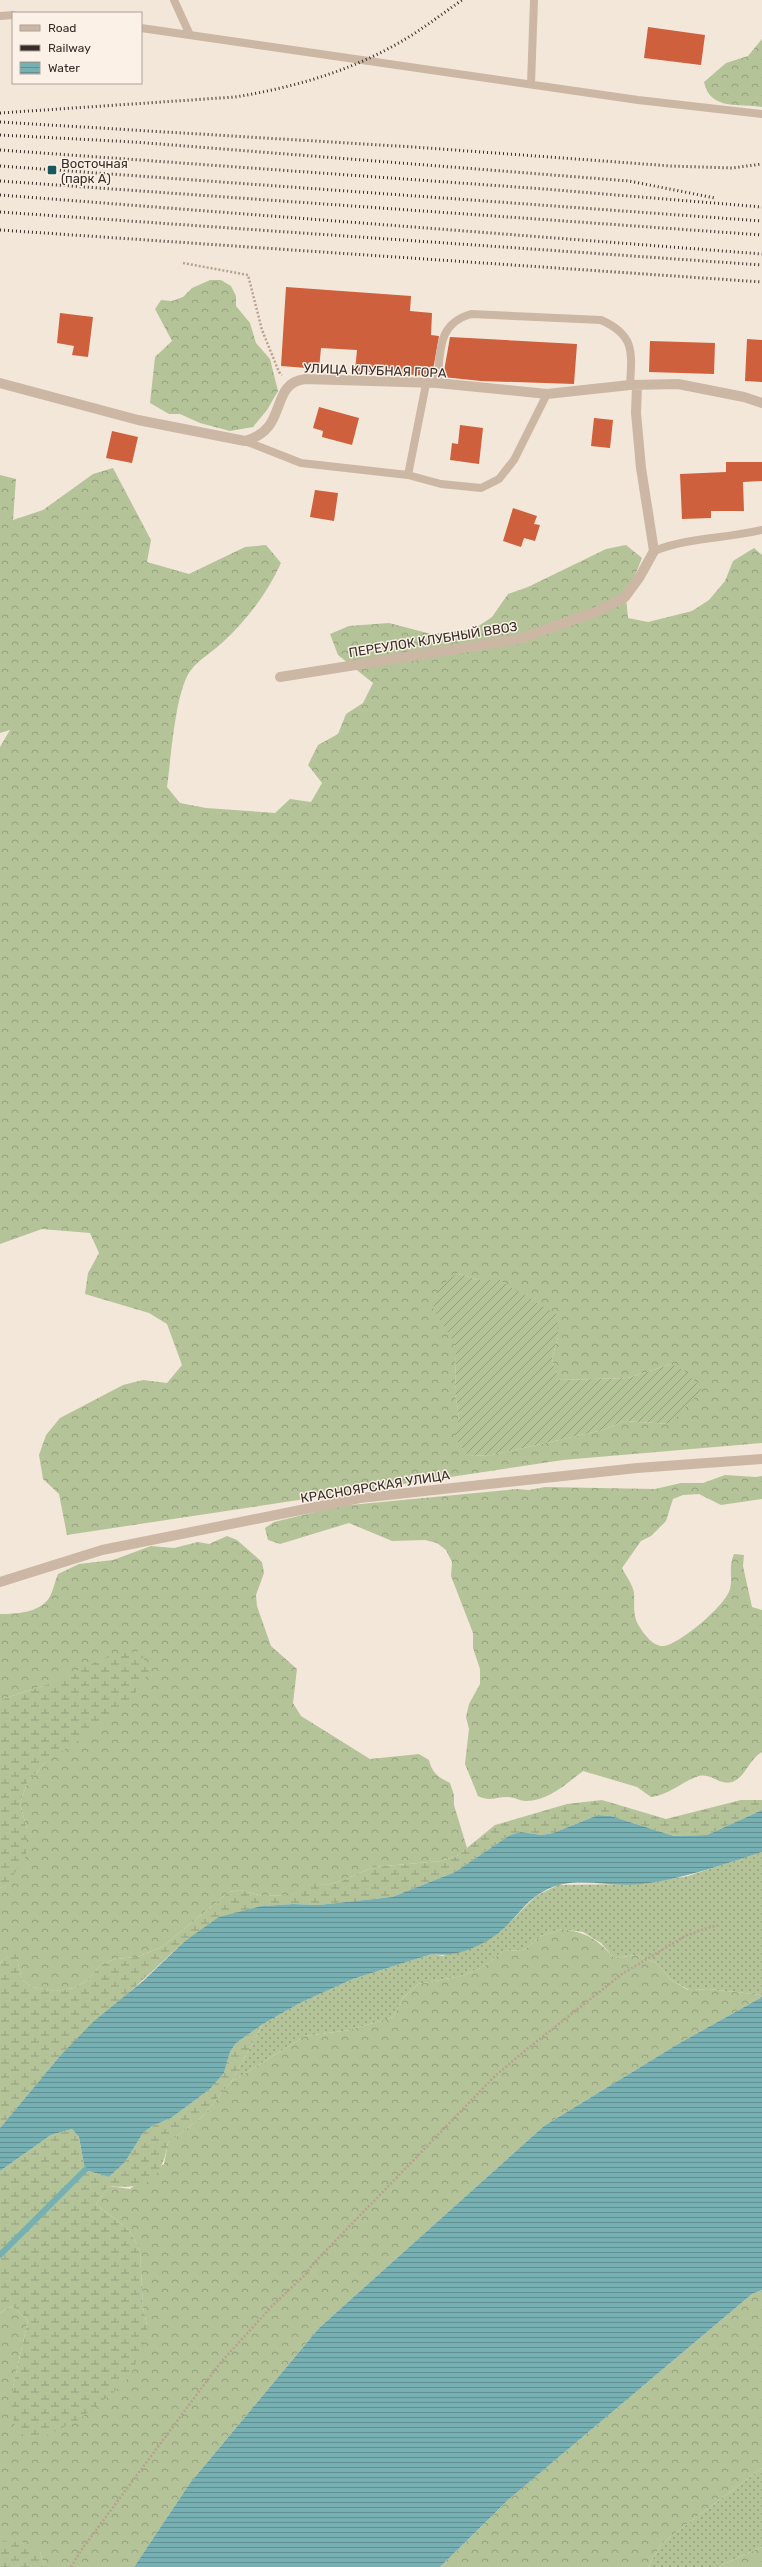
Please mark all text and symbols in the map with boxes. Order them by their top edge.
legend [12,12,142,84]
text: Road [48,21,76,35]
text: Railway [48,41,91,55]
text: Water [48,61,80,75]
place label: Восточная (парк А) [61,156,128,186]
marker: Восточная (парк А) [46,164,58,176]
street label: УЛИЦА КЛУБНАЯ ГОРА [303,361,447,381]
street label: ПЕРЕУЛОК КЛУБНЫЙ ВВОЗ [348,619,519,660]
street label: КРАСНОЯРСКАЯ УЛИЦА [299,1467,451,1506]

